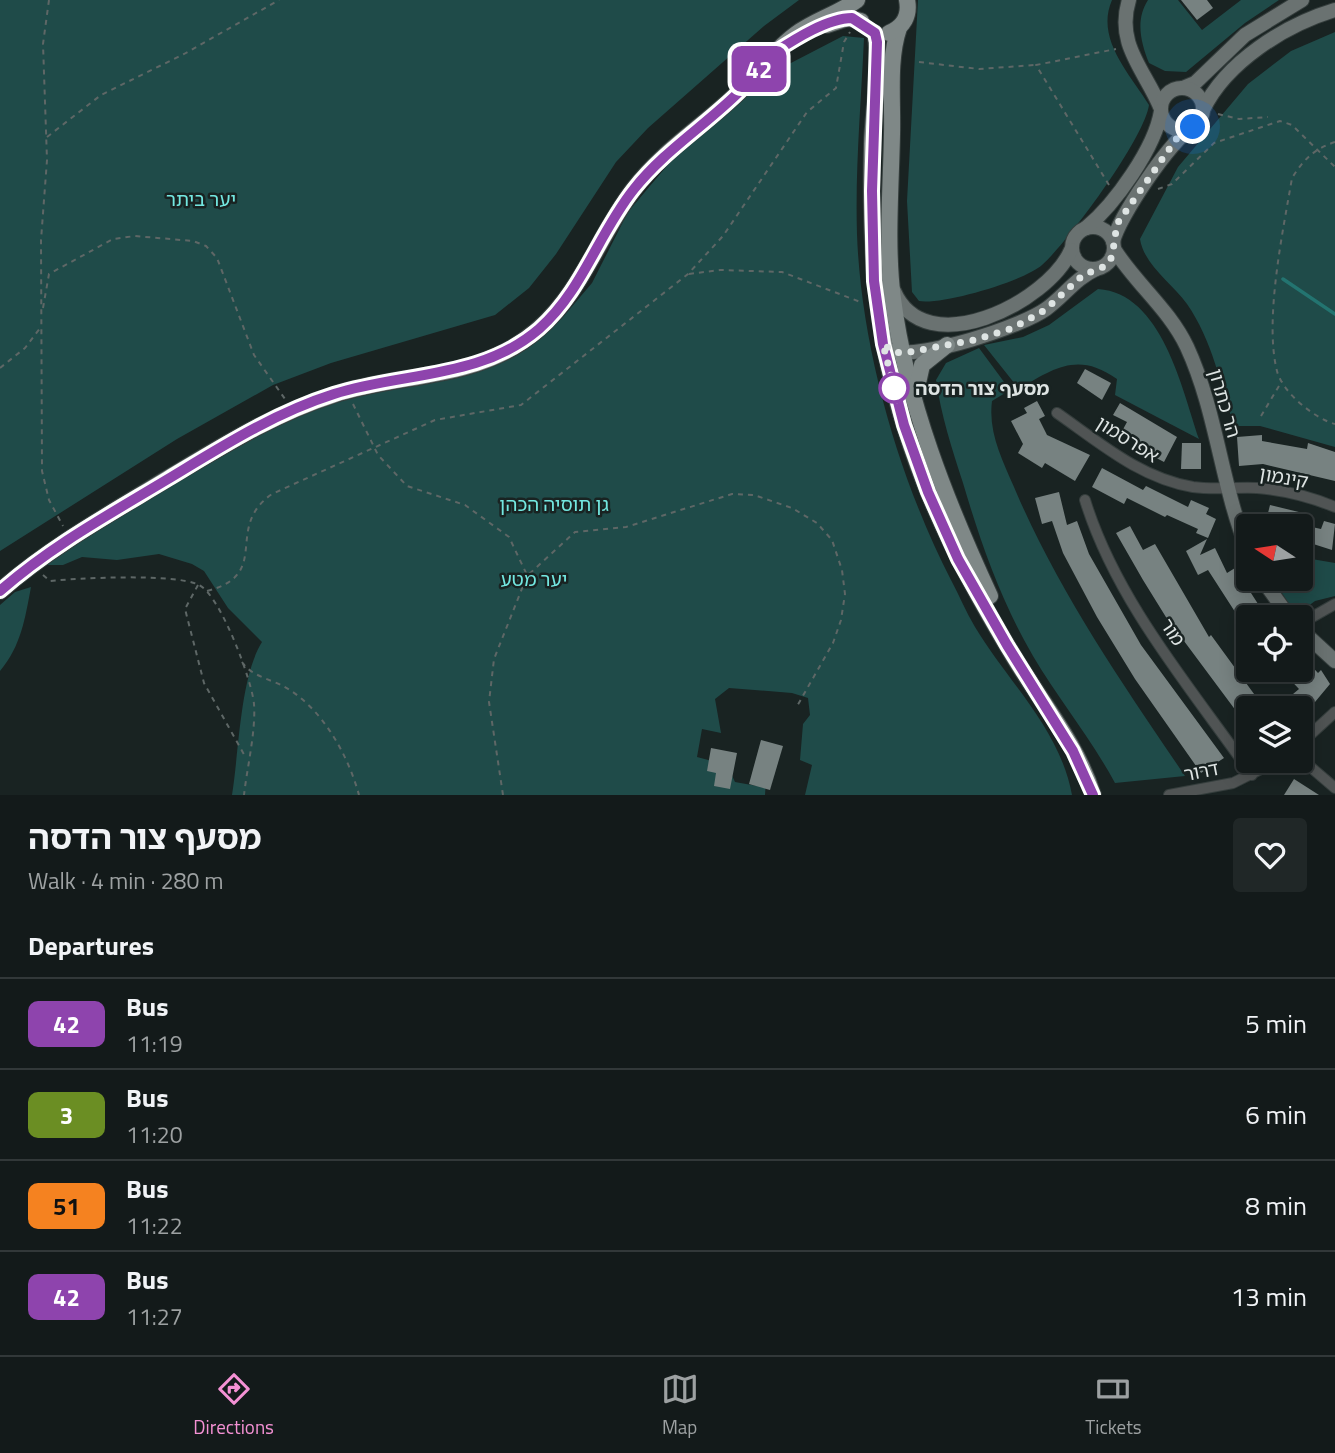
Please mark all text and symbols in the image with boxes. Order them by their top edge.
line badge: 42 [728,46,790,92]
text: 42 [746,51,772,87]
your location [1175,109,1210,144]
park label: יער ביתר [166,184,236,213]
street label: הר כתרון [1202,365,1249,441]
marker: מסעף צור הדסה [879,373,909,403]
place label: מסעף צור הדסה [915,373,1049,402]
street label: אפרסמון [1091,408,1165,469]
street label: קינמון [1257,458,1311,495]
park label: גן תוסיה הכהן [499,489,609,518]
north arrow [1236,514,1312,592]
map controls [1236,514,1313,773]
park label: יער מטע [501,564,567,593]
button: locate [1236,605,1313,682]
street label: מור [1154,612,1193,651]
button: layers [1236,696,1313,773]
street label: דרור [1181,753,1221,788]
text: מסעף צור הדסה [28,812,261,862]
button: heart [1233,818,1307,892]
text: Walk · 4 min · 280 m [28,863,224,898]
text: Departures [28,926,154,965]
text: Bus [126,987,168,1026]
text: 5 min [1245,1004,1307,1043]
text: 42 [53,1006,80,1042]
text: 11:19 [126,1026,183,1061]
text: Bus [126,1078,168,1117]
text: 6 min [1245,1095,1307,1134]
text: 3 [60,1097,73,1133]
text: 11:20 [126,1117,183,1152]
text: Bus [126,1169,168,1208]
text: 8 min [1245,1186,1307,1225]
text: 51 [53,1188,80,1224]
text: 11:22 [126,1208,183,1243]
text: Bus [126,1260,168,1299]
text: 13 min [1231,1277,1307,1316]
text: 42 [53,1279,80,1315]
text: 11:27 [126,1299,183,1334]
tab: Directions [193,1370,274,1441]
tab: Map [661,1370,699,1441]
tab: Tickets [1085,1370,1142,1441]

